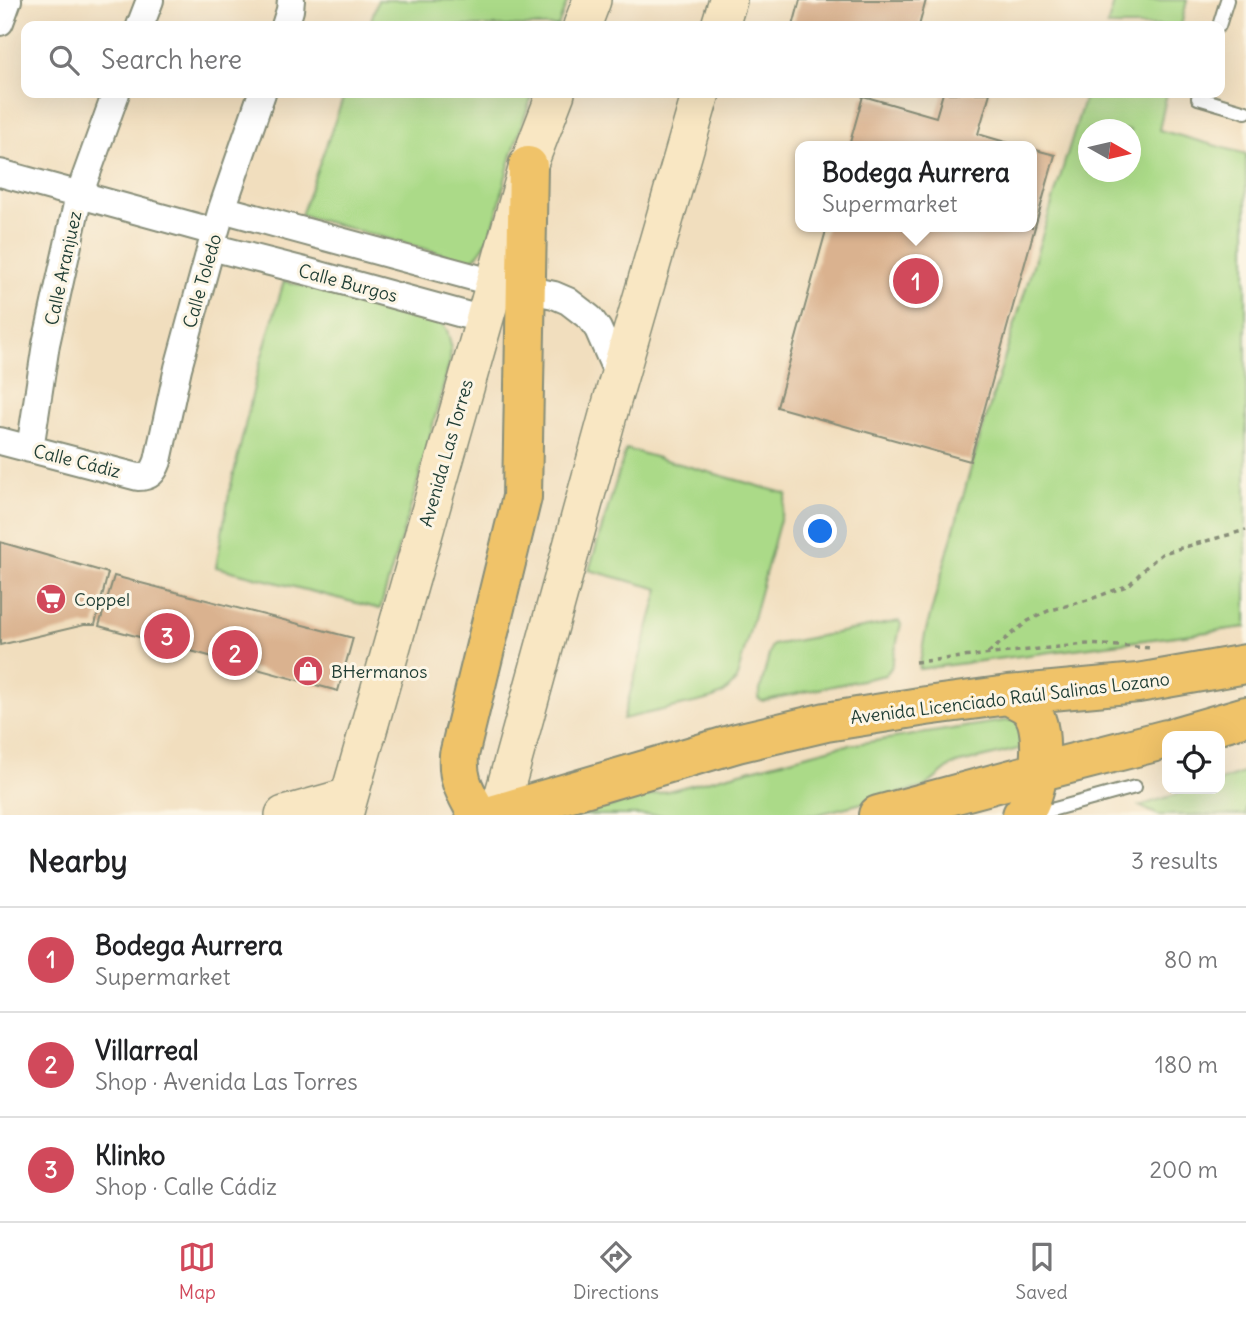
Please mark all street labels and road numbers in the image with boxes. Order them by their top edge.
street label: Calle Aranjuez [40,208,86,327]
street label: Calle Toledo [178,231,226,331]
street label: Calle Burgos [296,259,400,307]
street label: Avenida Las Torres [414,377,478,529]
street label: Calle Cádiz [31,439,123,483]
street label: Avenida Licenciado Raúl Salinas Lozano [849,667,1171,729]

